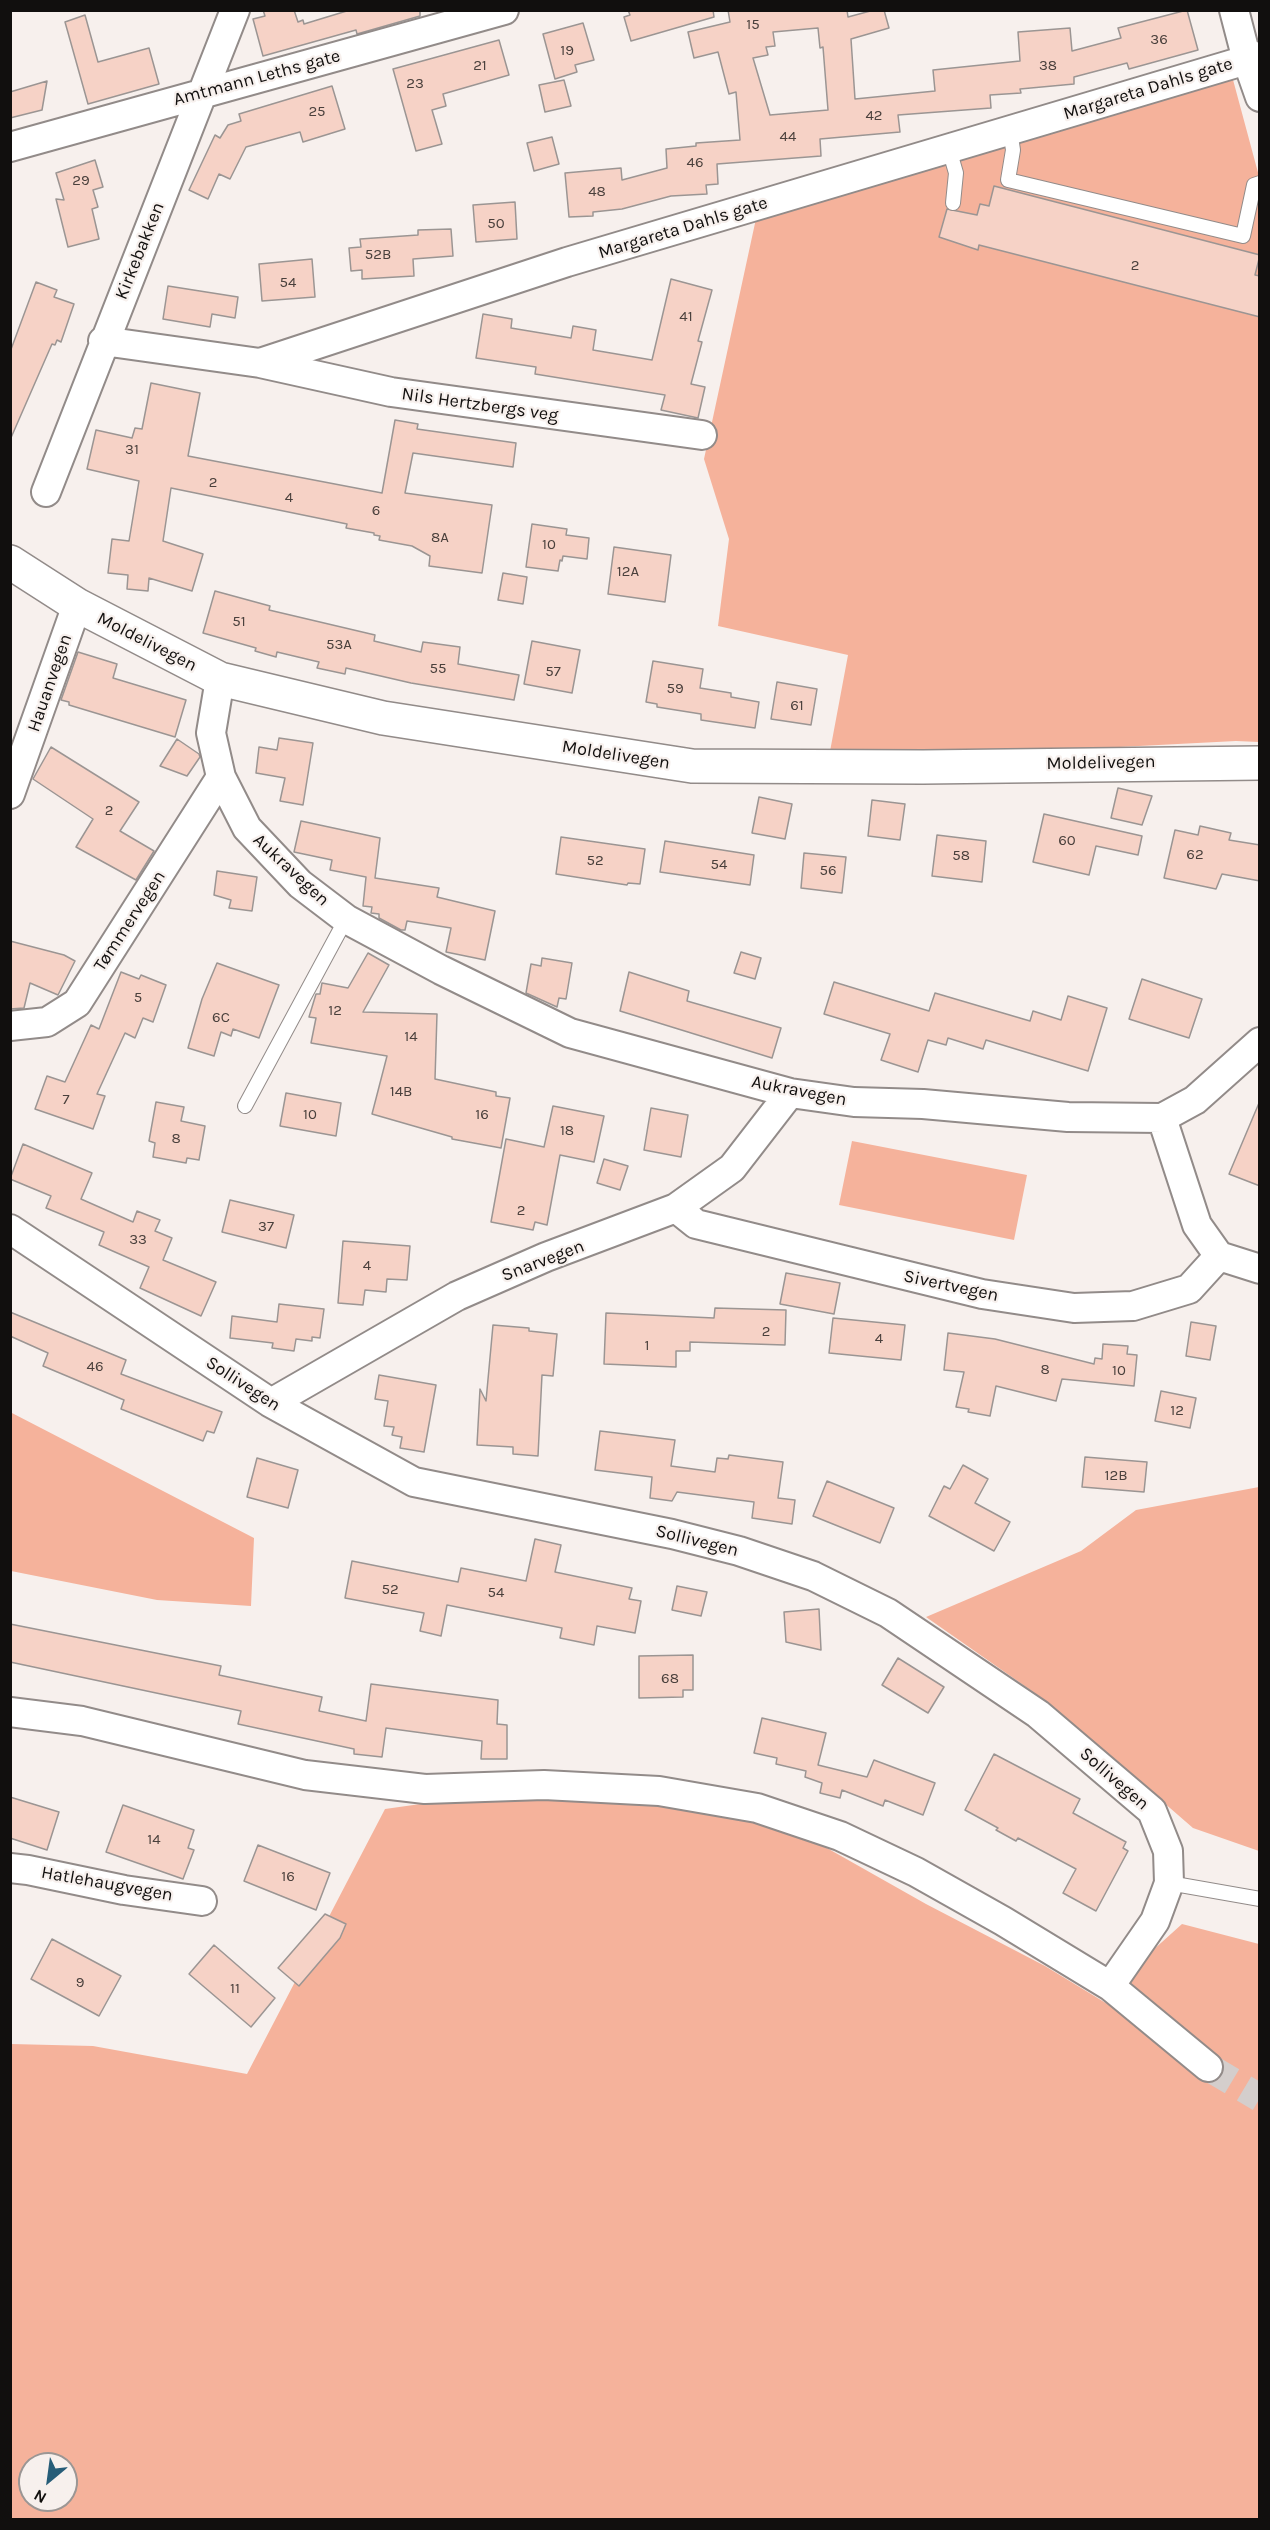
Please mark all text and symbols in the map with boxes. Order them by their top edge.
house number: 15 [746,16,760,34]
house number: 36 [1150,31,1168,49]
house number: 19 [560,42,574,60]
street label: Amtmann Leths gate [171,45,343,111]
street label: Margareta Dahls gate [1061,53,1235,125]
house number: 21 [473,57,487,75]
house number: 38 [1039,57,1057,75]
house number: 23 [406,75,424,93]
house number: 25 [308,103,326,121]
house number: 42 [865,107,883,125]
house number: 44 [780,128,796,146]
house number: 46 [687,154,703,172]
house number: 29 [72,172,90,190]
house number: 48 [588,183,606,201]
street label: Margareta Dahls gate [596,192,770,264]
street label: Kirkebakken [111,199,169,303]
house number: 50 [487,215,505,233]
house number: 52B [365,246,391,264]
house number: 2 [1131,257,1139,275]
house number: 54 [280,274,296,292]
house number: 41 [679,308,693,326]
street label: Nils Hertzbergs veg [400,383,560,427]
house number: 31 [125,441,139,459]
house number: 2 [209,474,217,492]
house number: 4 [285,489,293,507]
house number: 6 [372,502,380,520]
house number: 8A [431,529,449,547]
house number: 10 [542,536,556,554]
house number: 12A [617,563,639,581]
street label: Moldelivegen [94,608,200,676]
house number: 51 [232,613,246,631]
street label: Hauanvegen [23,631,77,735]
house number: 53A [326,636,352,654]
house number: 55 [430,660,446,678]
house number: 57 [545,663,561,681]
house number: 59 [666,680,684,698]
house number: 61 [790,697,804,715]
street label: Moldelivegen [560,736,672,774]
street label: Moldelivegen [1046,751,1156,775]
house number: 2 [105,802,113,820]
street label: Aukravegen [248,829,334,911]
house number: 60 [1058,832,1076,850]
house number: 62 [1186,846,1204,864]
house number: 58 [952,847,970,865]
house number: 52 [586,852,604,870]
house number: 54 [711,856,727,874]
house number: 56 [819,862,837,880]
street label: Tømmervegen [90,867,170,975]
house number: 5 [134,989,142,1007]
house number: 12 [328,1002,342,1020]
house number: 6C [212,1009,230,1027]
house number: 14 [404,1028,418,1046]
street label: Aukravegen [750,1071,848,1111]
house number: 14B [390,1083,412,1101]
house number: 7 [62,1091,70,1109]
house number: 10 [303,1106,317,1124]
house number: 16 [475,1106,489,1124]
house number: 18 [560,1122,574,1140]
house number: 8 [171,1130,181,1148]
house number: 2 [517,1202,525,1220]
house number: 37 [258,1218,274,1236]
house number: 33 [129,1231,147,1249]
street label: Snarvegen [499,1235,587,1287]
house number: 4 [363,1257,371,1275]
street label: Sivertvegen [902,1265,1000,1307]
house number: 2 [762,1323,770,1341]
house number: 4 [875,1330,883,1348]
house number: 1 [645,1337,649,1355]
street label: Sollivegen [202,1352,284,1416]
house number: 46 [87,1358,103,1376]
house number: 8 [1040,1361,1050,1379]
house number: 10 [1112,1362,1126,1380]
house number: 12 [1170,1402,1184,1420]
house number: 12B [1105,1467,1127,1485]
street label: Sollivegen [653,1520,741,1562]
house number: 52 [381,1581,399,1599]
house number: 54 [488,1584,504,1602]
house number: 68 [661,1670,679,1688]
street label: Sollivegen [1075,1743,1153,1815]
house number: 14 [147,1831,161,1849]
street label: Hatlehaugvegen [39,1862,175,1906]
house number: 16 [281,1868,295,1886]
house number: 9 [76,1974,84,1992]
house number: 11 [230,1980,240,1998]
north arrow [18,2452,78,2512]
text: N [30,2485,50,2508]

